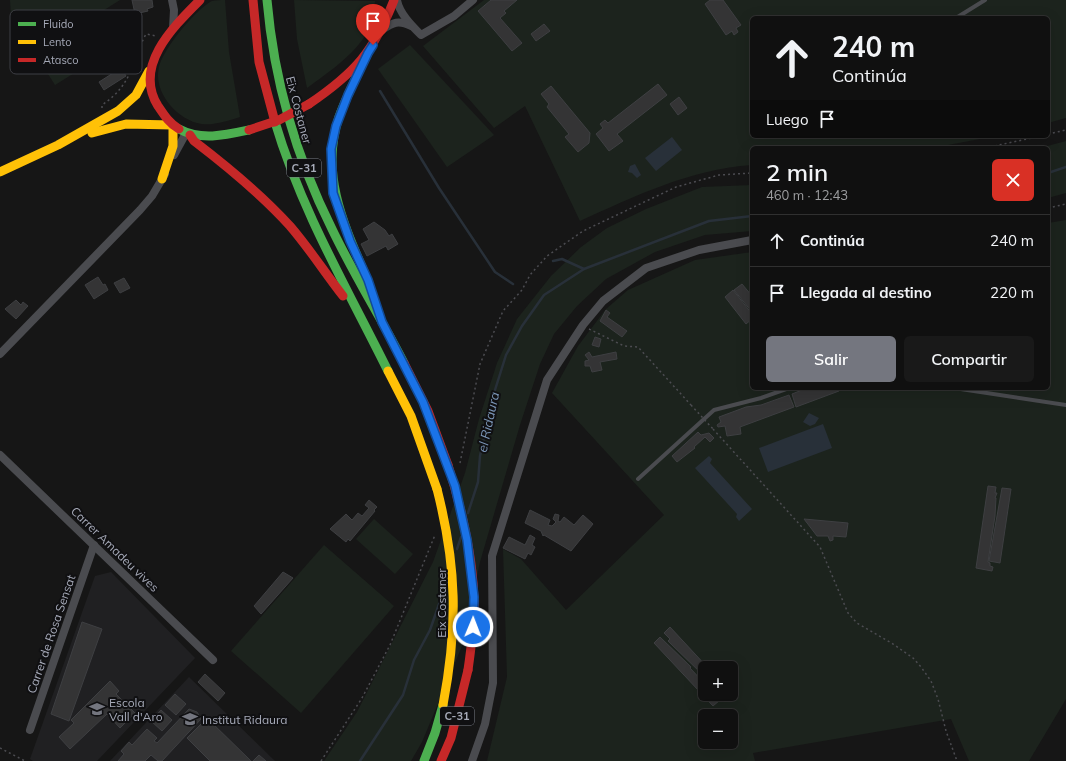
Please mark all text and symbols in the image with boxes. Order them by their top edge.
pin [356,4,390,45]
legend [10,10,142,74]
icon: arrive [362,10,384,32]
text: Fluido [43,17,74,31]
text: 240 m [832,29,915,64]
icon: ahead [766,32,818,84]
text: Lento [43,35,71,49]
text: Atasco [43,53,78,67]
text: Continúa [832,64,907,87]
street label: Eix Costaner [283,75,315,146]
icon: arrive [816,108,838,130]
text: Luego [766,110,808,129]
text: 2 min [766,157,828,187]
road number: C-31 [287,159,321,177]
button: close [992,159,1034,201]
text: 460 m · 12:43 [766,187,848,203]
icon: ahead [766,230,788,252]
text: Continúa [800,231,865,250]
text: 240 m [990,231,1034,250]
icon: arrive [766,282,788,304]
text: Llegada al destino [800,283,932,302]
text: 220 m [990,283,1034,302]
button: Salir [766,336,896,382]
button: Compartir [904,336,1034,382]
water label: el Ridaura [474,390,502,454]
street label: Carrer Amadeu vives [68,503,162,595]
street label: Eix Costaner [434,568,449,638]
street label: Carrer de Rosa Sensat [24,573,78,695]
position arrow [452,606,494,648]
map controls [698,661,738,749]
button: + [698,661,738,701]
place label: Escola Vall d'Aro [109,695,163,724]
school or university icon: Escola Vall d'Aro [88,700,106,718]
road number: C-31 [440,707,474,725]
button: − [698,709,738,749]
school or university icon: Institut Ridaura [181,710,199,728]
place label: Institut Ridaura [202,712,288,727]

